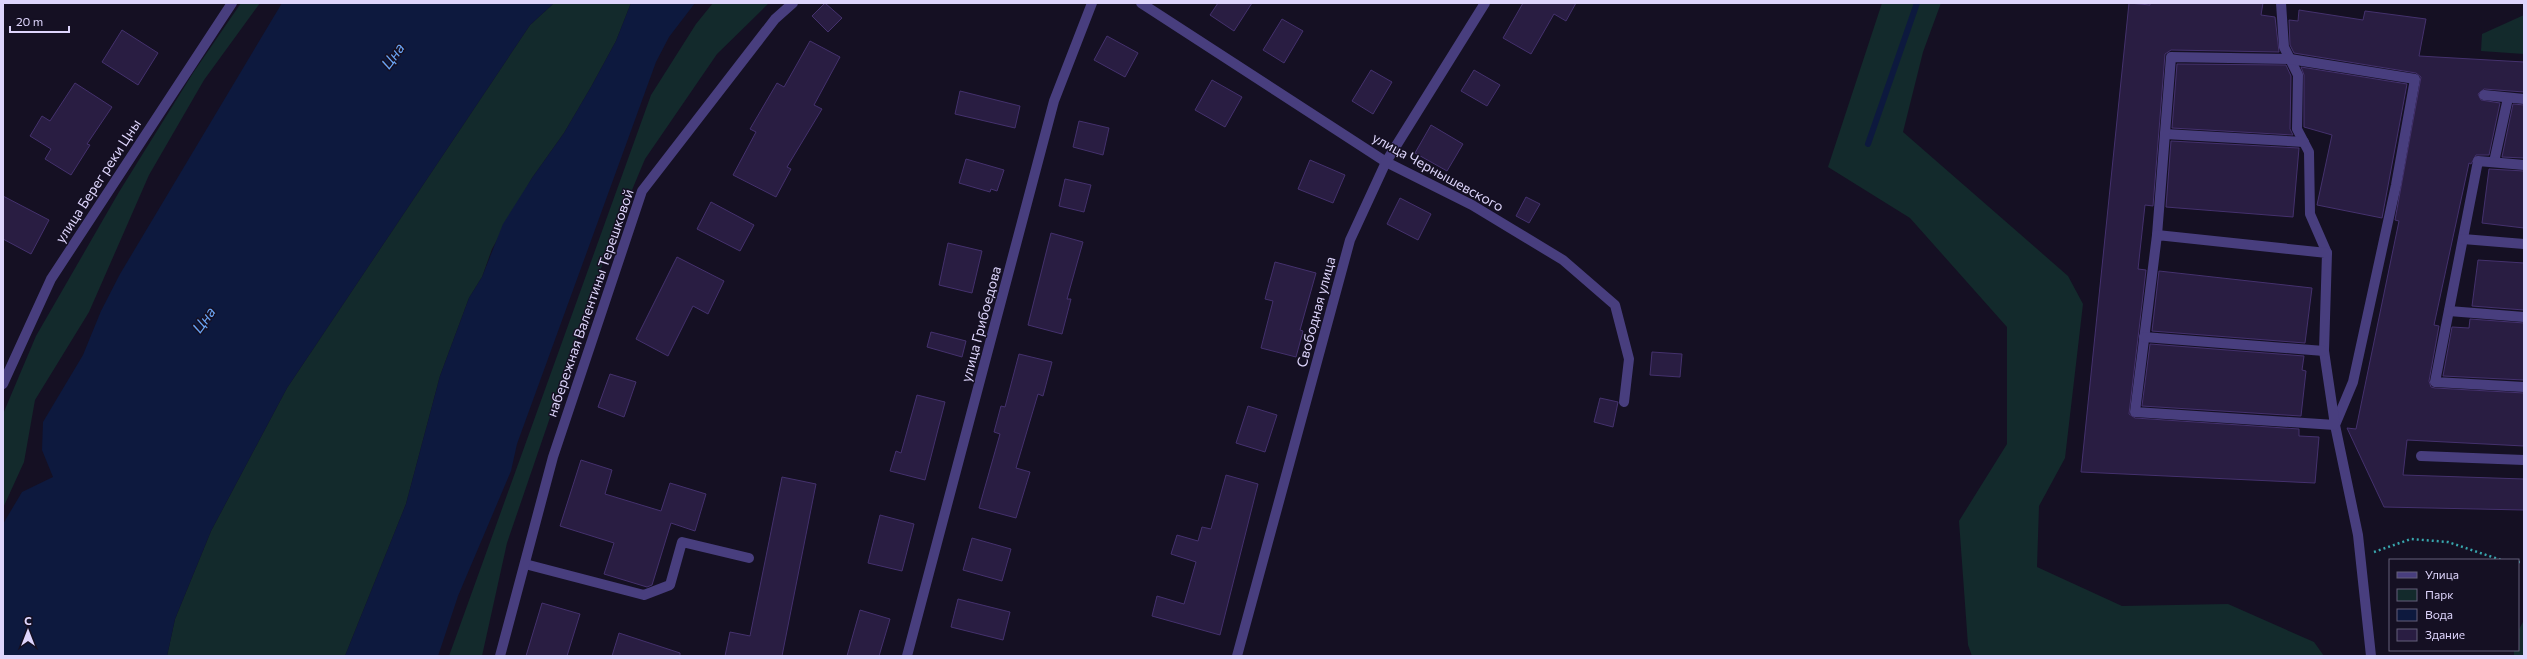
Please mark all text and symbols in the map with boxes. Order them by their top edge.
scale bar [10,8,69,34]
text: 20 m [16,14,43,28]
water label: Цна [377,39,408,72]
street label: улица Берег реки Цны [51,116,144,246]
street label: улица Чернышевского [1370,128,1507,215]
street label: набережная Валентины Терешковой [542,187,637,419]
street label: Свободная улица [1293,255,1338,369]
street label: улица Грибоедова [957,264,1004,384]
water label: Цна [188,303,219,336]
legend [2389,559,2519,651]
text: Улица [2425,567,2459,581]
text: Парк [2425,587,2454,601]
text: Вода [2425,607,2453,621]
north arrow [8,611,48,651]
text: С [24,614,32,627]
text: Здание [2425,627,2465,641]

